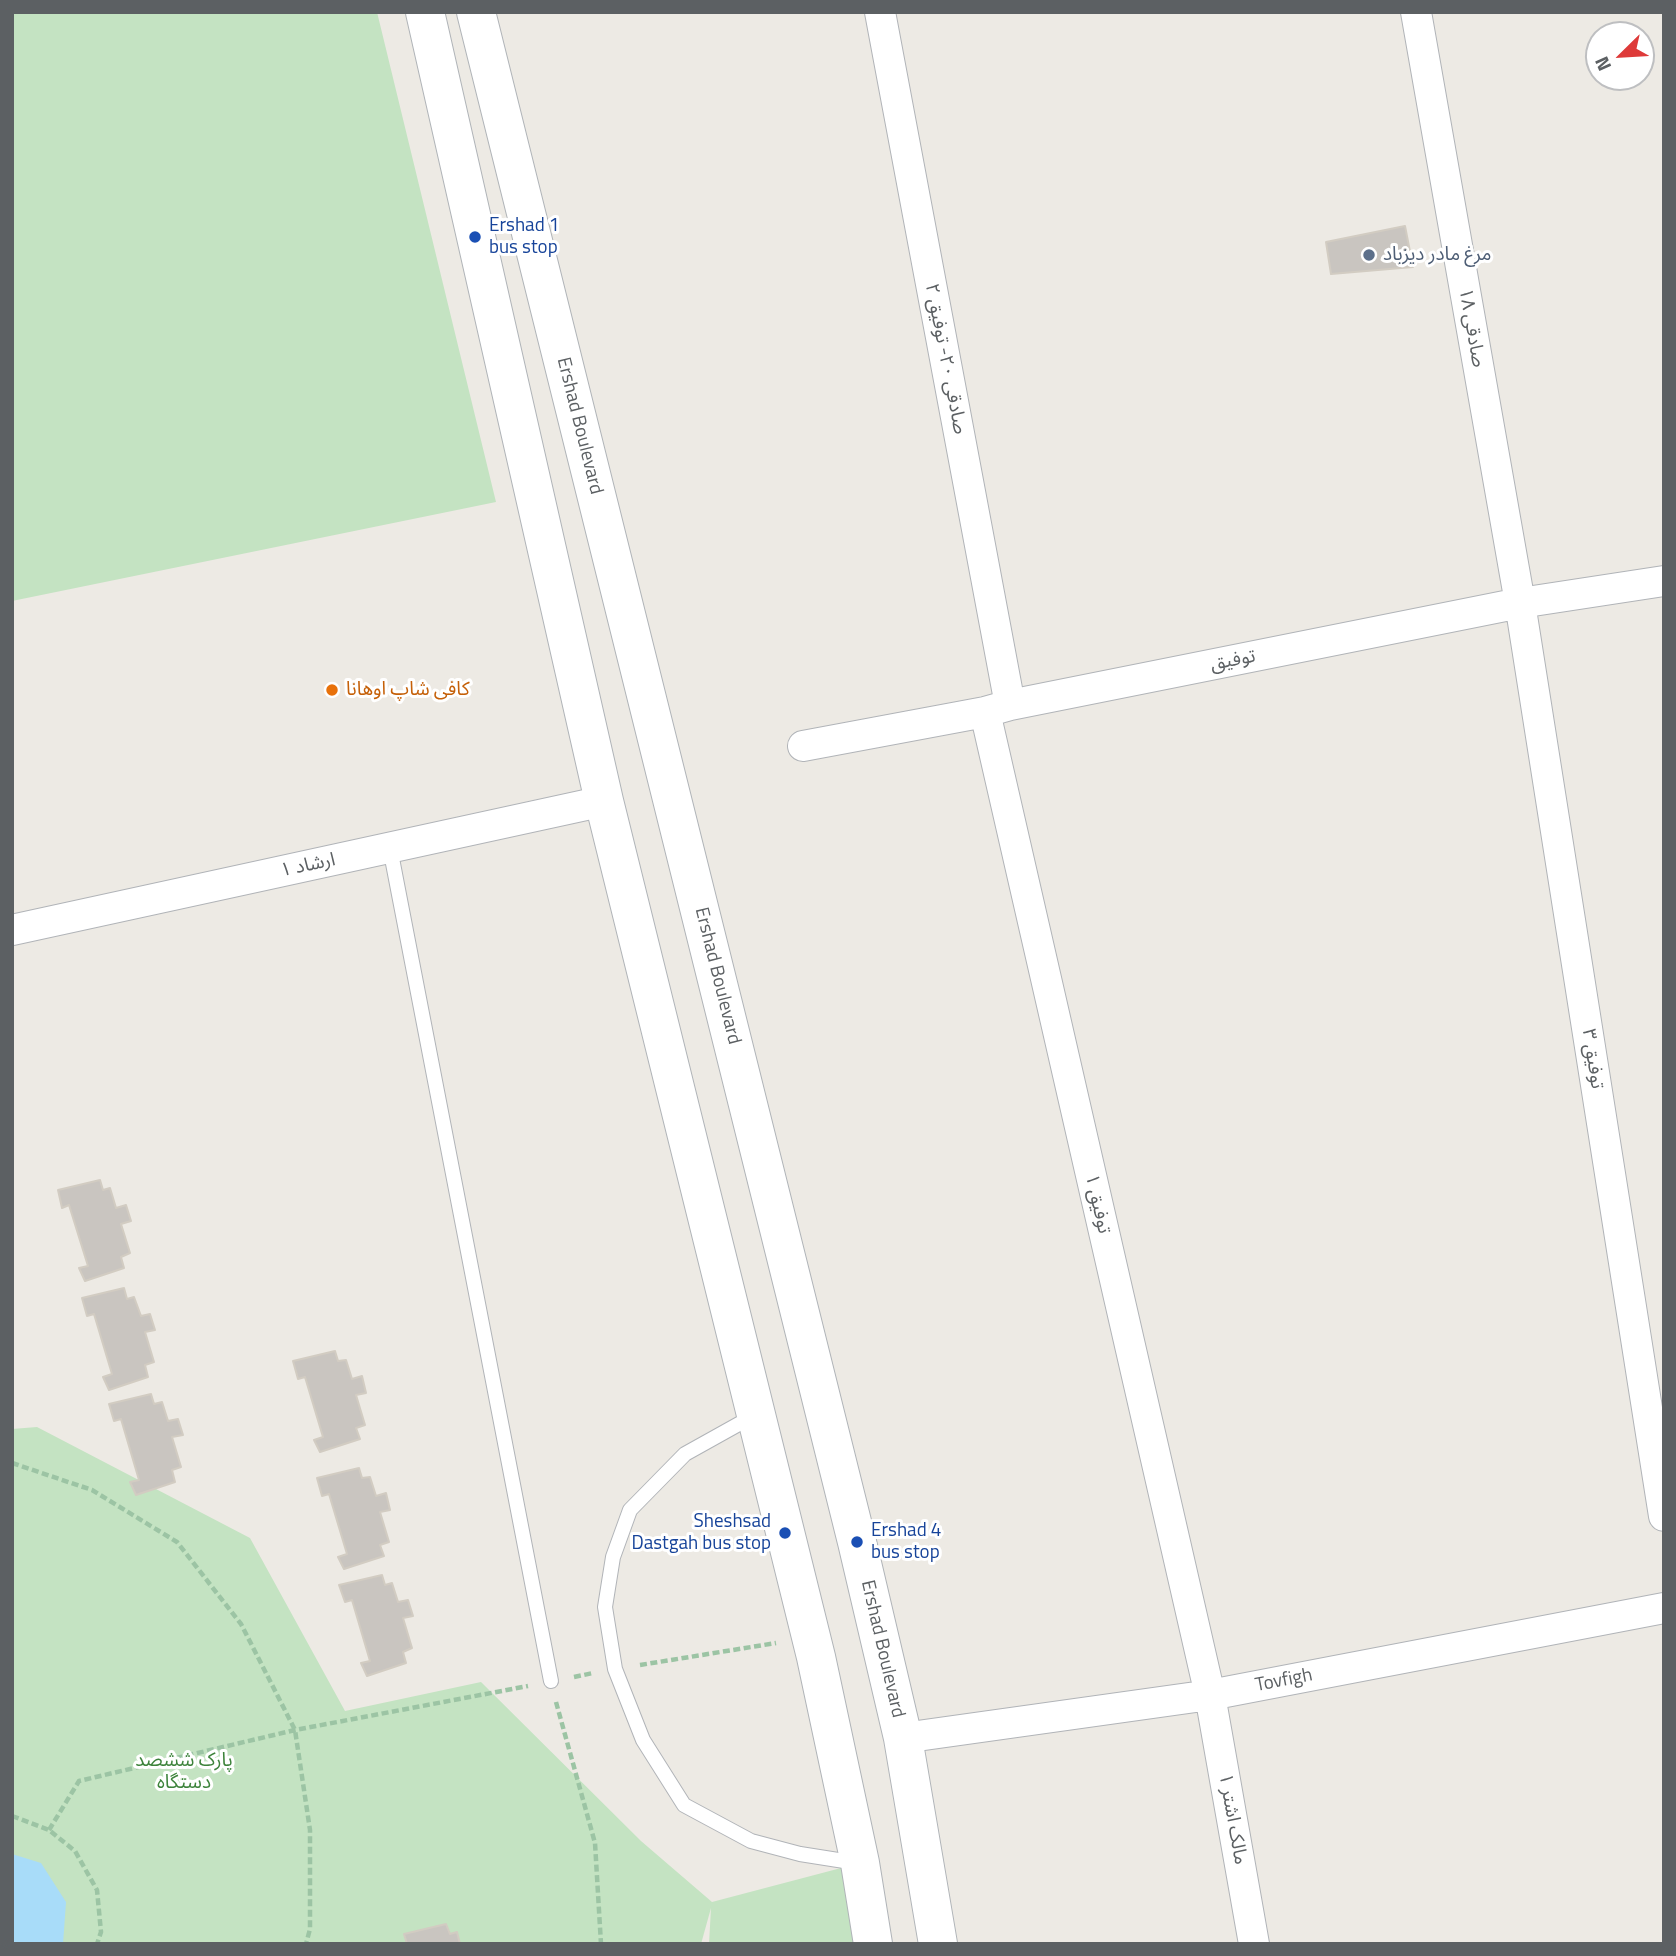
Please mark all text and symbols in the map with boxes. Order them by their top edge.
north arrow [1585,21,1655,91]
text: N [1586,52,1618,76]
place label: Ershad 1 bus stop [489,215,560,259]
marker: Ershad 1 bus stop [467,229,483,245]
place label: مرغ مادر دیزباد [1383,244,1491,266]
marker: مرغ مادر دیزباد [1361,247,1377,263]
street label: صادقی ۲۰- توفیق ۲ [919,282,971,436]
street label: صادقی ۱۸ [1453,287,1489,369]
street label: Ershad Boulevard [551,355,607,497]
street label: توفیق [1208,645,1258,677]
place label: کافی شاپ اوهانا [346,679,470,701]
marker: کافی شاپ اوهانا [324,682,340,698]
street label: ارشاد ۱ [279,849,337,883]
street label: Ershad Boulevard [689,905,745,1047]
street label: توفیق ۳ [1576,1027,1608,1091]
street label: توفیق ۱ [1079,1172,1115,1236]
place label: Sheshsad Dastgah bus stop [631,1511,771,1555]
place label: Ershad 4 bus stop [871,1520,942,1564]
marker: Sheshsad Dastgah bus stop [777,1525,793,1541]
marker: Ershad 4 bus stop [849,1534,865,1550]
street label: Ershad Boulevard [855,1578,909,1720]
street label: Tovfigh [1254,1664,1314,1698]
park label: پارک‌ ششصد دستگاه [135,1750,233,1794]
street label: مالک اشتر ۱ [1213,1772,1251,1866]

